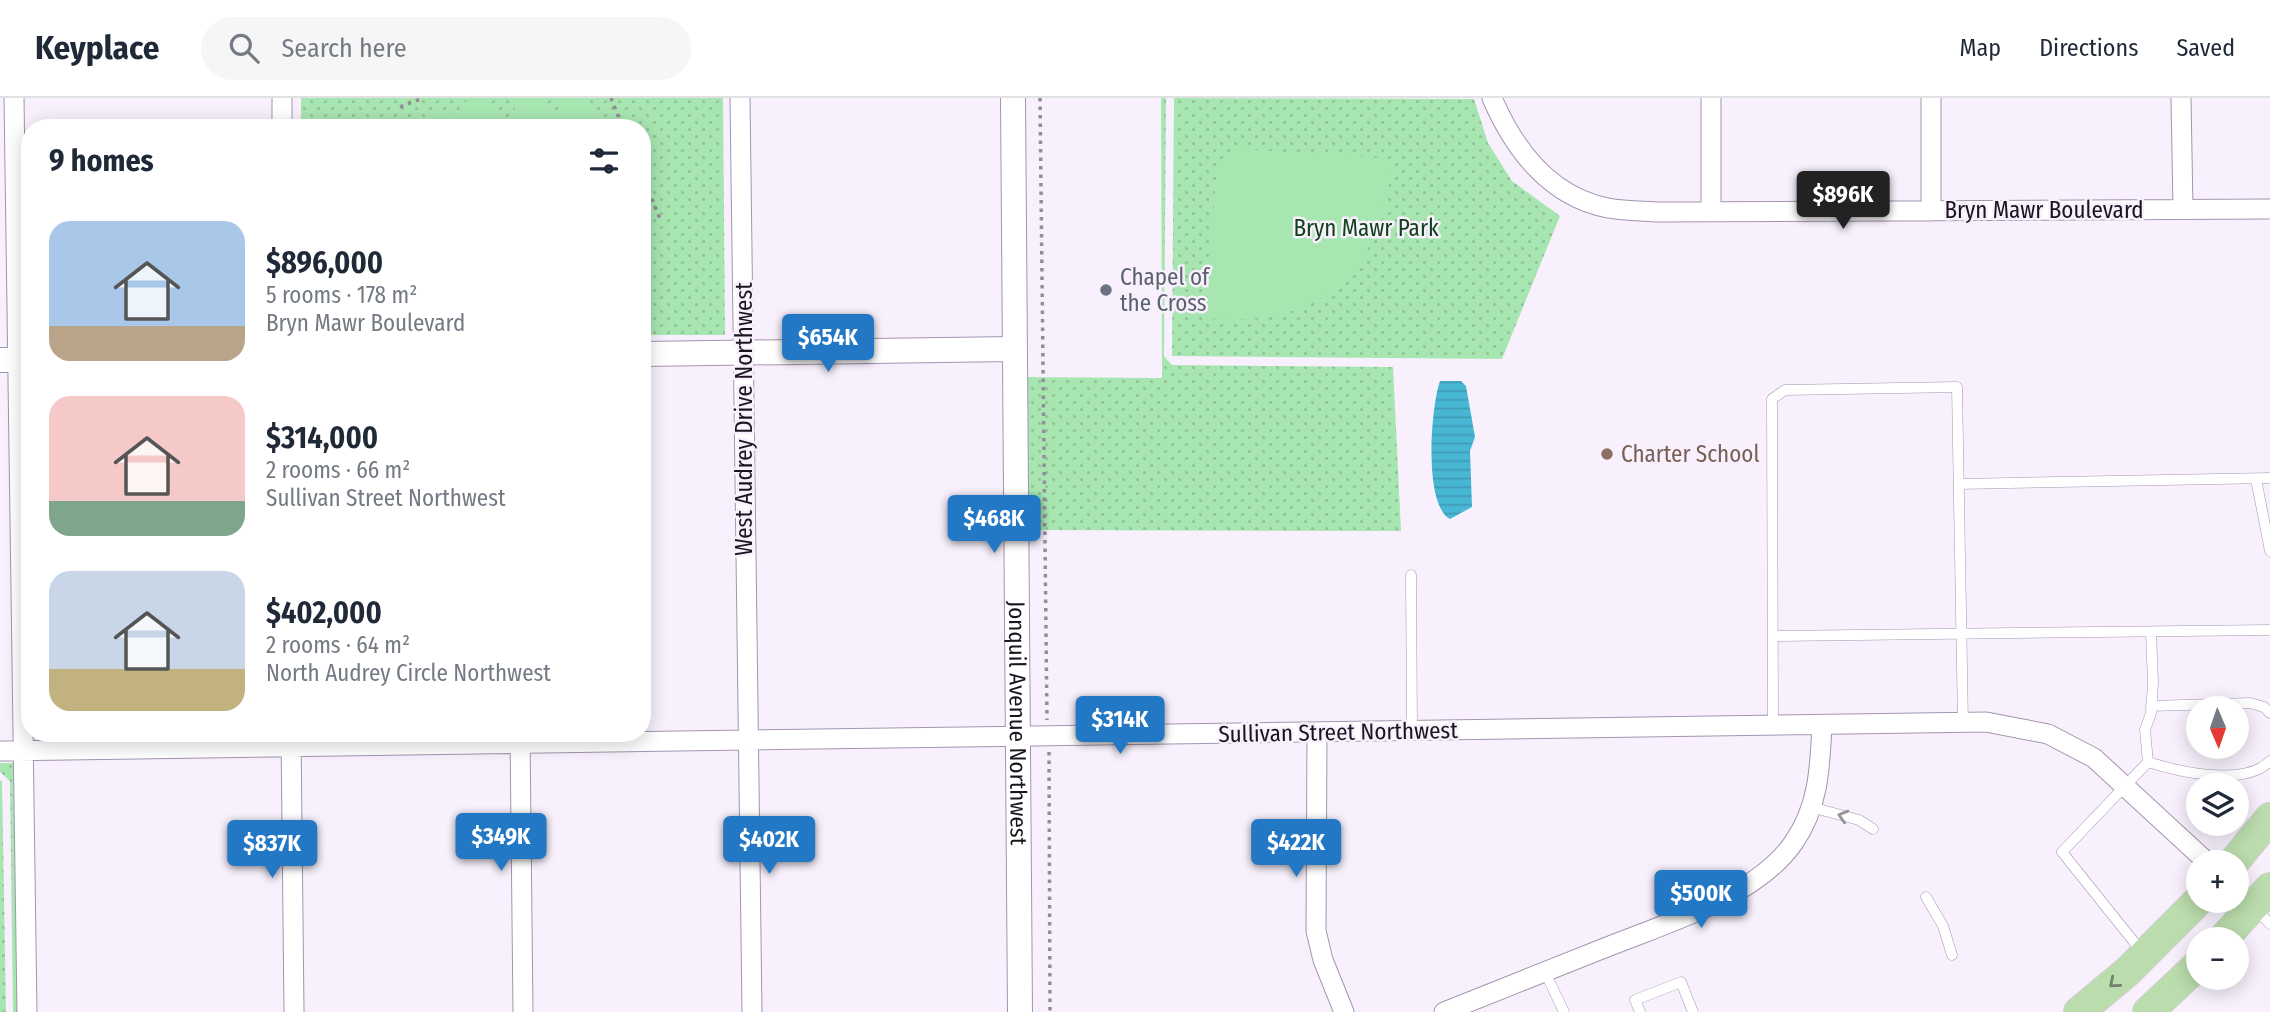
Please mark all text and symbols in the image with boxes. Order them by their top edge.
search box [201,17,691,80]
text: Keyplace [35,28,159,68]
icon: search [225,29,263,67]
text: Search here [281,33,407,64]
text: Map [1960,34,2001,62]
text: Directions [2039,34,2138,62]
text: Saved [2176,34,2235,62]
icon: filters [585,142,623,180]
text: 9 homes [49,143,154,179]
pin: $896K [1794,172,1892,231]
text: $896K [1813,180,1873,208]
street label: Bryn Mawr Boulevard [1944,196,2144,224]
park label: Bryn Mawr Park [1293,214,1439,242]
text: $896,000 [266,245,383,281]
icon: home [105,249,189,333]
place label: Chapel of the Cross [1120,263,1211,317]
text: 5 rooms · 178 m² [266,281,417,309]
street label: West Audrey Drive Northwest [730,282,758,556]
marker: Chapel of the Cross [1098,282,1114,298]
text: Bryn Mawr Boulevard [266,309,465,337]
pin: $654K [779,314,877,374]
text: $654K [798,323,858,351]
text: $314,000 [266,420,378,456]
icon: home [105,424,189,508]
place label: Charter School [1621,440,1759,468]
marker: Charter School [1599,446,1615,462]
text: 2 rooms · 66 m² [266,456,410,484]
text: Sullivan Street Northwest [266,484,506,512]
pin: $468K [945,496,1043,555]
text: $468K [964,504,1024,532]
text: $402,000 [266,595,382,631]
icon: home [105,599,189,683]
street label: Jonquil Avenue Northwest [1003,601,1033,846]
text: 2 rooms · 64 m² [266,631,410,659]
text: North Audrey Circle Northwest [266,659,551,687]
pin: $314K [1071,696,1169,756]
north arrow [2186,696,2249,760]
map controls [2186,696,2249,990]
text: $314K [1092,705,1148,733]
street label: Sullivan Street Northwest [1218,716,1458,748]
button: layers [2186,773,2249,836]
one-way arrow [1837,809,1849,824]
pin: $349K [452,814,550,873]
pin: $402K [720,816,818,876]
pin: $837K [223,820,321,880]
pin: $422K [1247,820,1345,879]
text: $349K [472,822,530,850]
text: $402K [739,825,799,853]
text: $422K [1267,828,1325,856]
text: $837K [243,829,301,857]
button: + [2186,850,2249,913]
pin: $500K [1652,870,1750,930]
text: $500K [1670,879,1732,907]
button: − [2186,927,2249,990]
one-way arrow [2109,974,2121,987]

